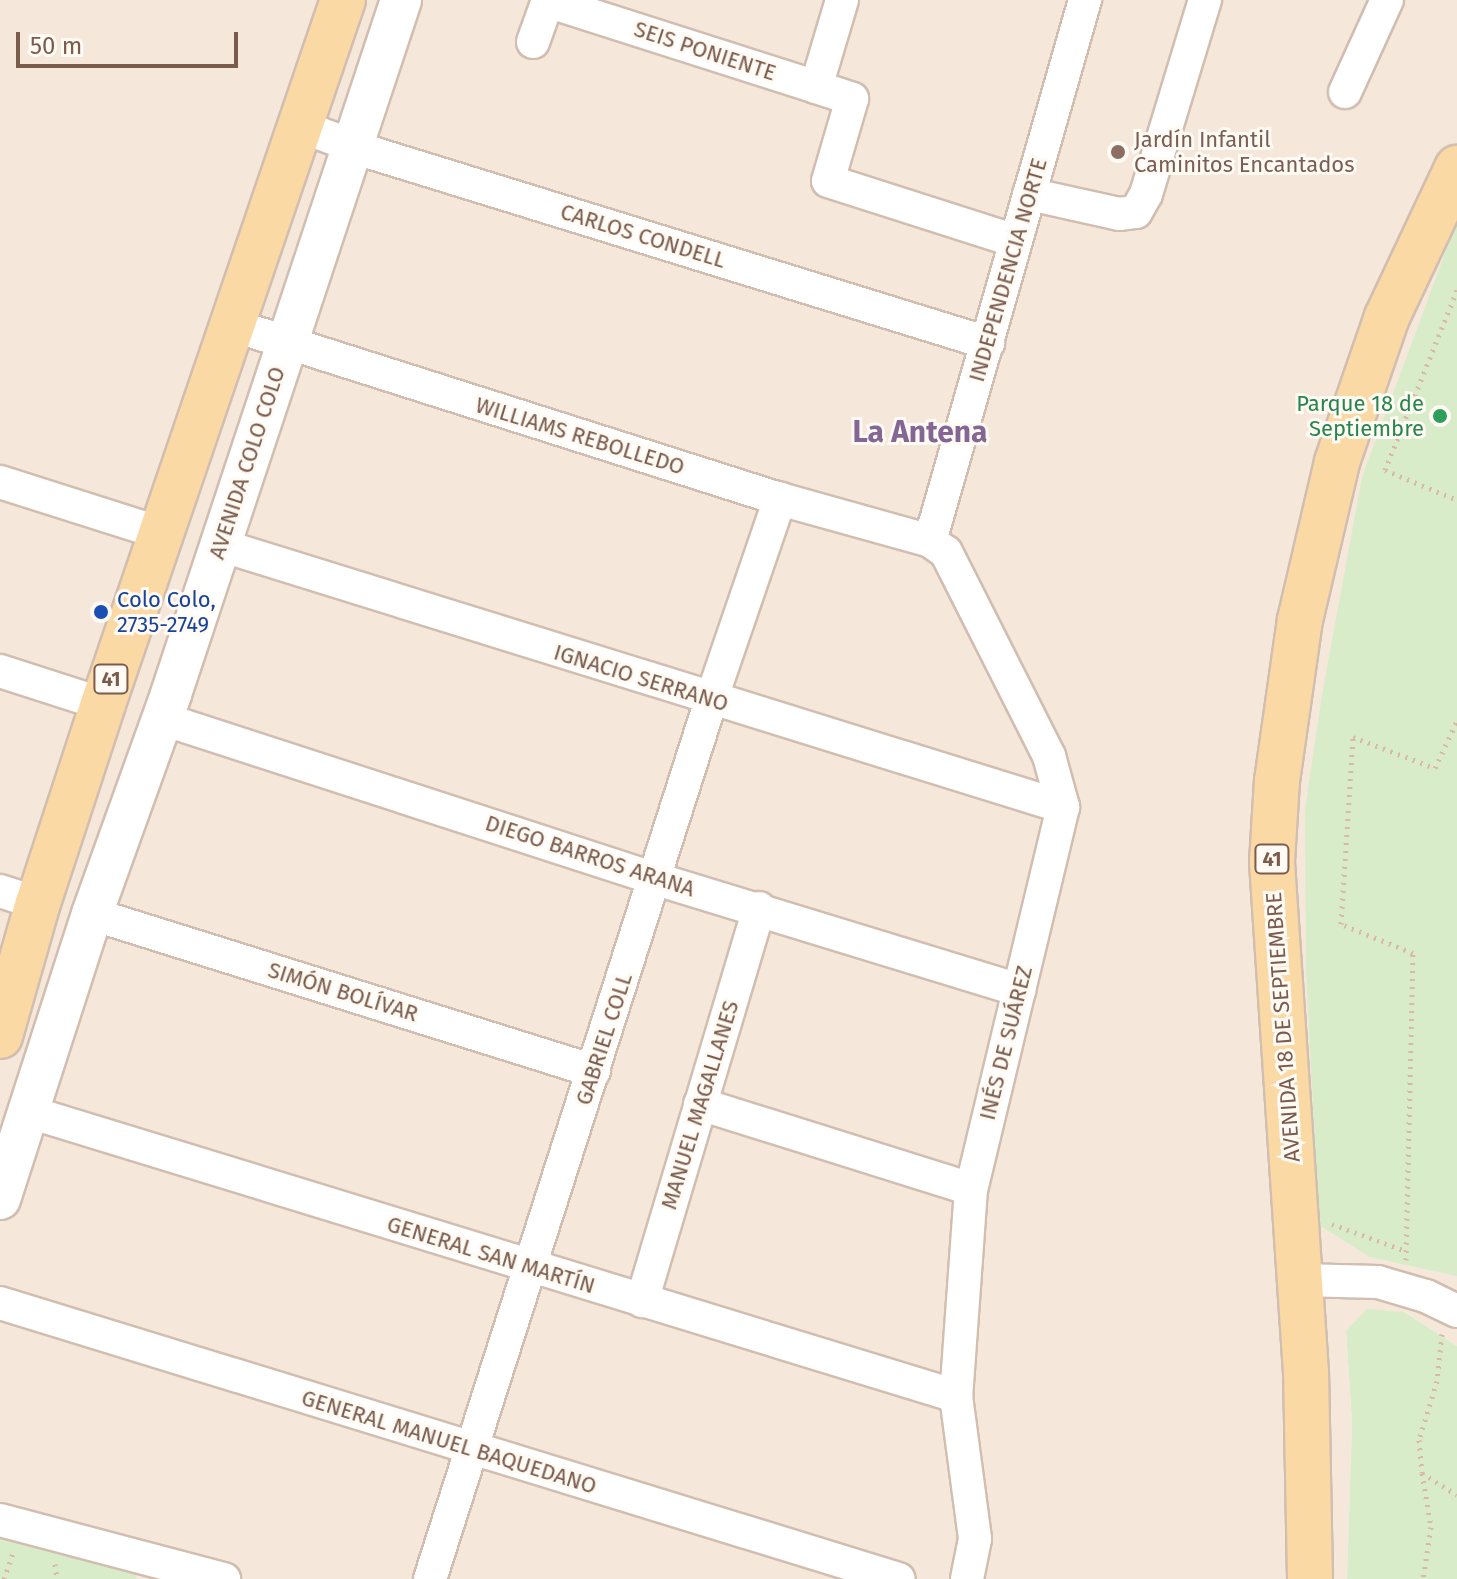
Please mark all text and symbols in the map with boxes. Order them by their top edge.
scale bar [20,16,242,66]
street label: SEIS PONIENTE [631,16,779,86]
text: 50 m [30,32,82,60]
place label: Jardín Infantil Caminitos Encantados [1134,126,1354,178]
marker: Jardín Infantil Caminitos Encantados [1109,143,1127,161]
street label: INDEPENDENCIA NORTE [963,155,1053,385]
street label: CARLOS CONDELL [557,198,729,274]
street label: AVENIDA COLO COLO [203,364,291,562]
place label: Parque 18 de Septiembre [1296,390,1424,442]
street label: WILLIAMS REBOLLEDO [472,392,688,480]
marker: Parque 18 de Septiembre [1431,407,1449,425]
district label: La Antena [853,414,987,450]
place label: Colo Colo, 2735-2749 [117,586,216,638]
marker: Colo Colo, 2735-2749 [92,603,110,621]
street label: IGNACIO SERRANO [551,639,731,717]
road number: 41 [93,663,129,695]
street label: DIEGO BARROS ARANA [482,810,698,902]
road number: 41 [1254,843,1290,875]
street label: AVENIDA 18 DE SEPTIEMBRE [1260,891,1306,1163]
street label: SIMÓN BOLÍVAR [265,957,421,1027]
street label: INÉS DE SUÁREZ [974,963,1038,1123]
street label: GABRIEL COLL [570,970,638,1108]
street label: MANUEL MAGALLANES [656,997,744,1213]
street label: GENERAL SAN MARTÍN [384,1211,598,1299]
street label: GENERAL MANUEL BAQUEDANO [298,1384,600,1500]

